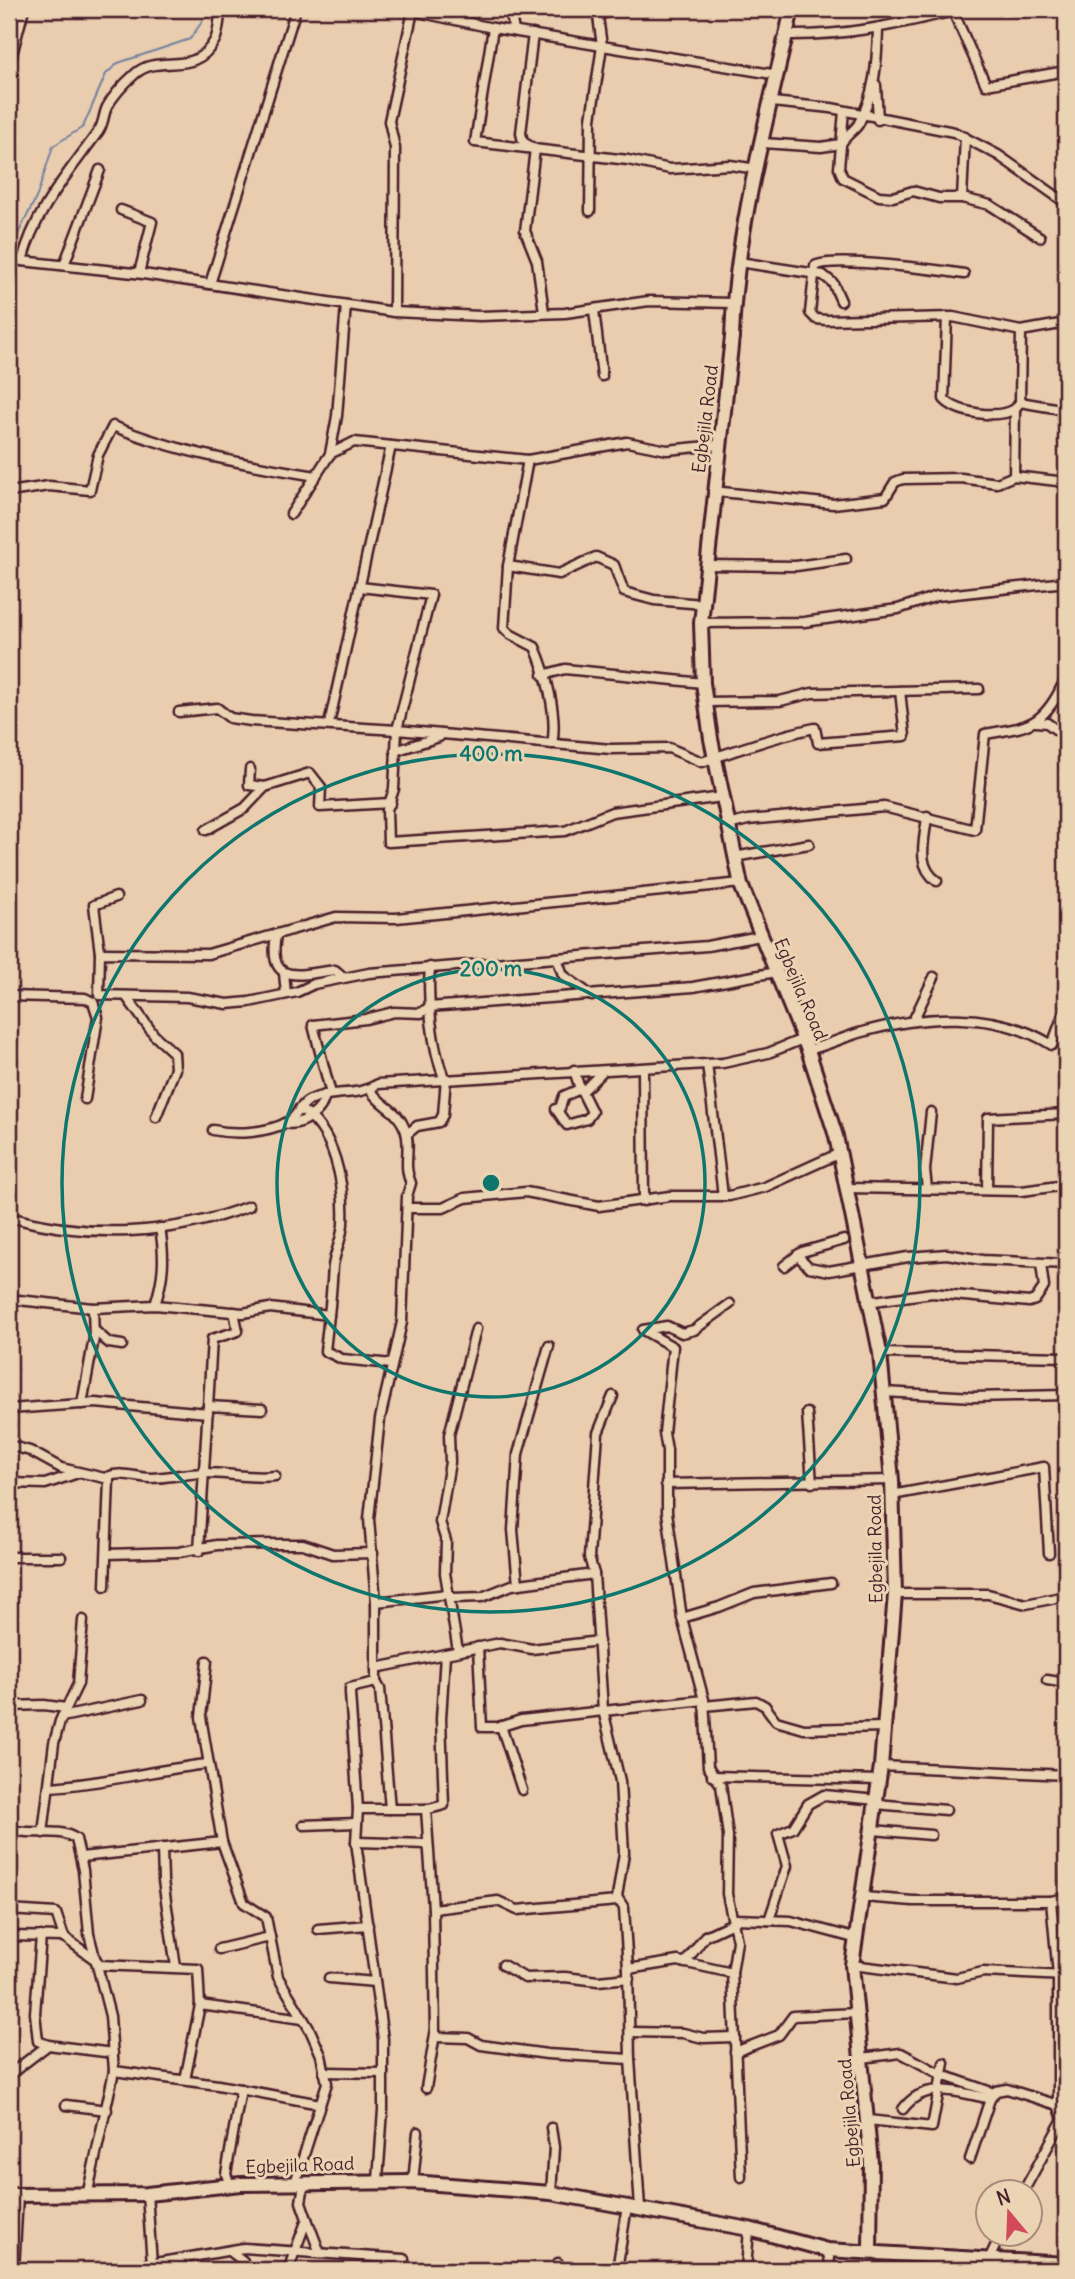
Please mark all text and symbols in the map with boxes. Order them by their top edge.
street label: Egbejila Road [687,363,723,474]
text: 400 m [459,740,523,767]
street label: Egbejila Road [769,934,833,1044]
text: 200 m [460,955,523,982]
centre of rings [479,1171,503,1195]
street label: Egbejila Road [863,1494,887,1604]
street label: Egbejila Road [833,2057,865,2168]
street label: Egbejila Road [245,2152,355,2178]
north arrow [974,2178,1044,2248]
text: N [993,2183,1014,2210]

